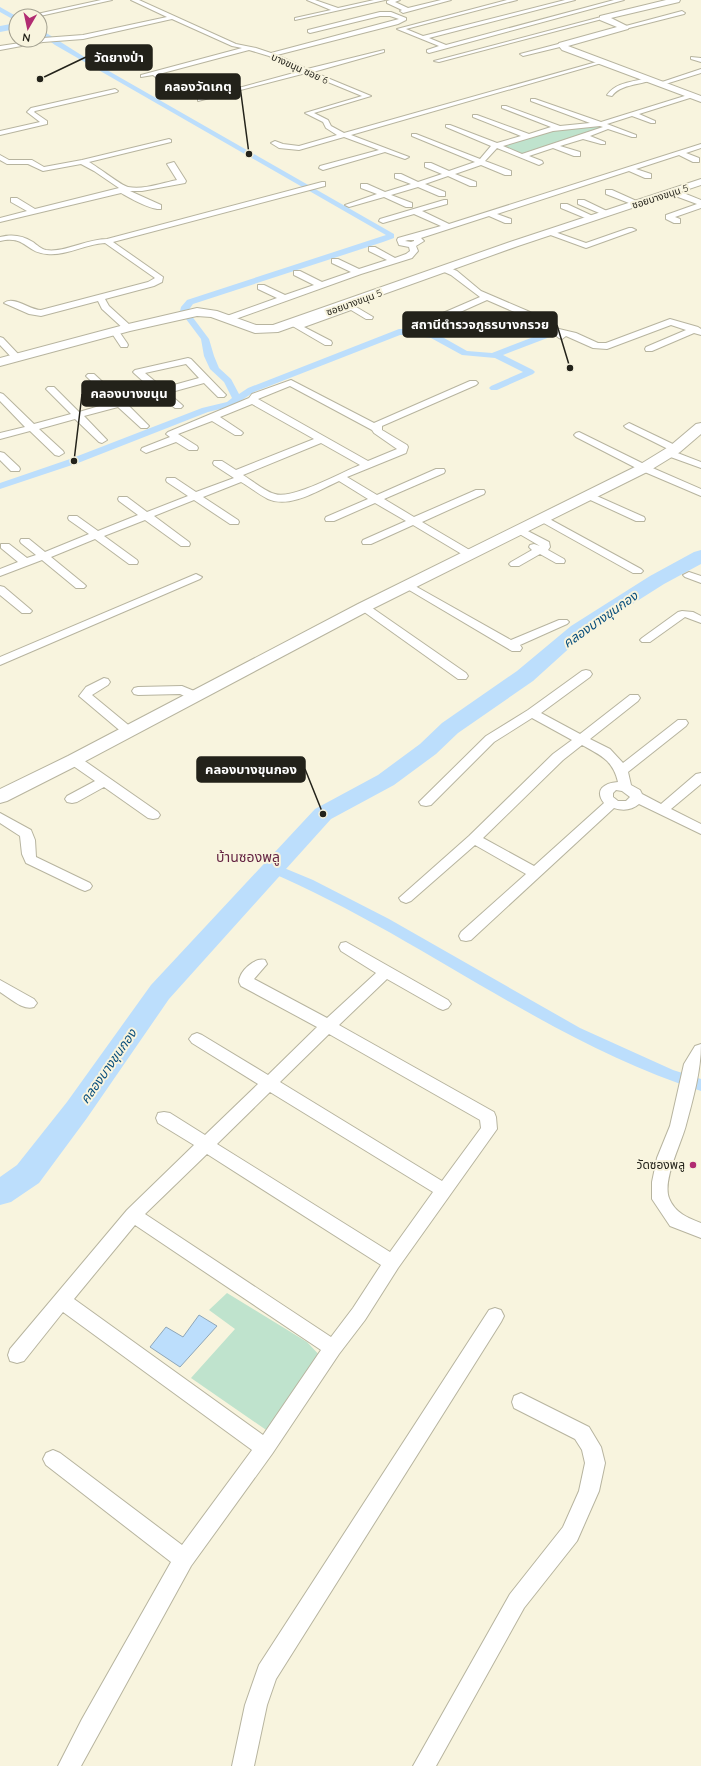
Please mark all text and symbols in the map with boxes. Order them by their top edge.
north arrow [8,8,48,48]
text: N [21,30,32,45]
callout: วัดยางป่า [86,45,152,70]
text: วัดยางป่า [94,49,144,65]
street label: บางขนุน ซอย 6 [269,50,331,87]
callout: คลองวัดเกตุ [156,74,240,99]
text: คลองวัดเกตุ [164,78,232,94]
street label: ซอยบางขนุน 5 [630,181,690,212]
street label: ซอยบางขนุน 5 [324,286,384,319]
callout: สถานีตำรวจภูธรบางกรวย [403,312,557,337]
text: สถานีตำรวจภูธรบางกรวย [411,316,549,333]
callout: คลองบางขนุน [82,381,175,406]
text: คลองบางขนุน [90,385,168,401]
water label: คลองบางขุนกอง [560,587,642,651]
callout: คลองบางขุนกอง [197,757,305,782]
text: คลองบางขุนกอง [205,761,297,777]
district label: บ้านซองพลู [216,848,280,866]
water label: คลองบางขุนกอง [76,1025,141,1107]
place label: วัดซองพลู [637,1157,685,1172]
marker: วัดซองพลู [688,1160,698,1170]

